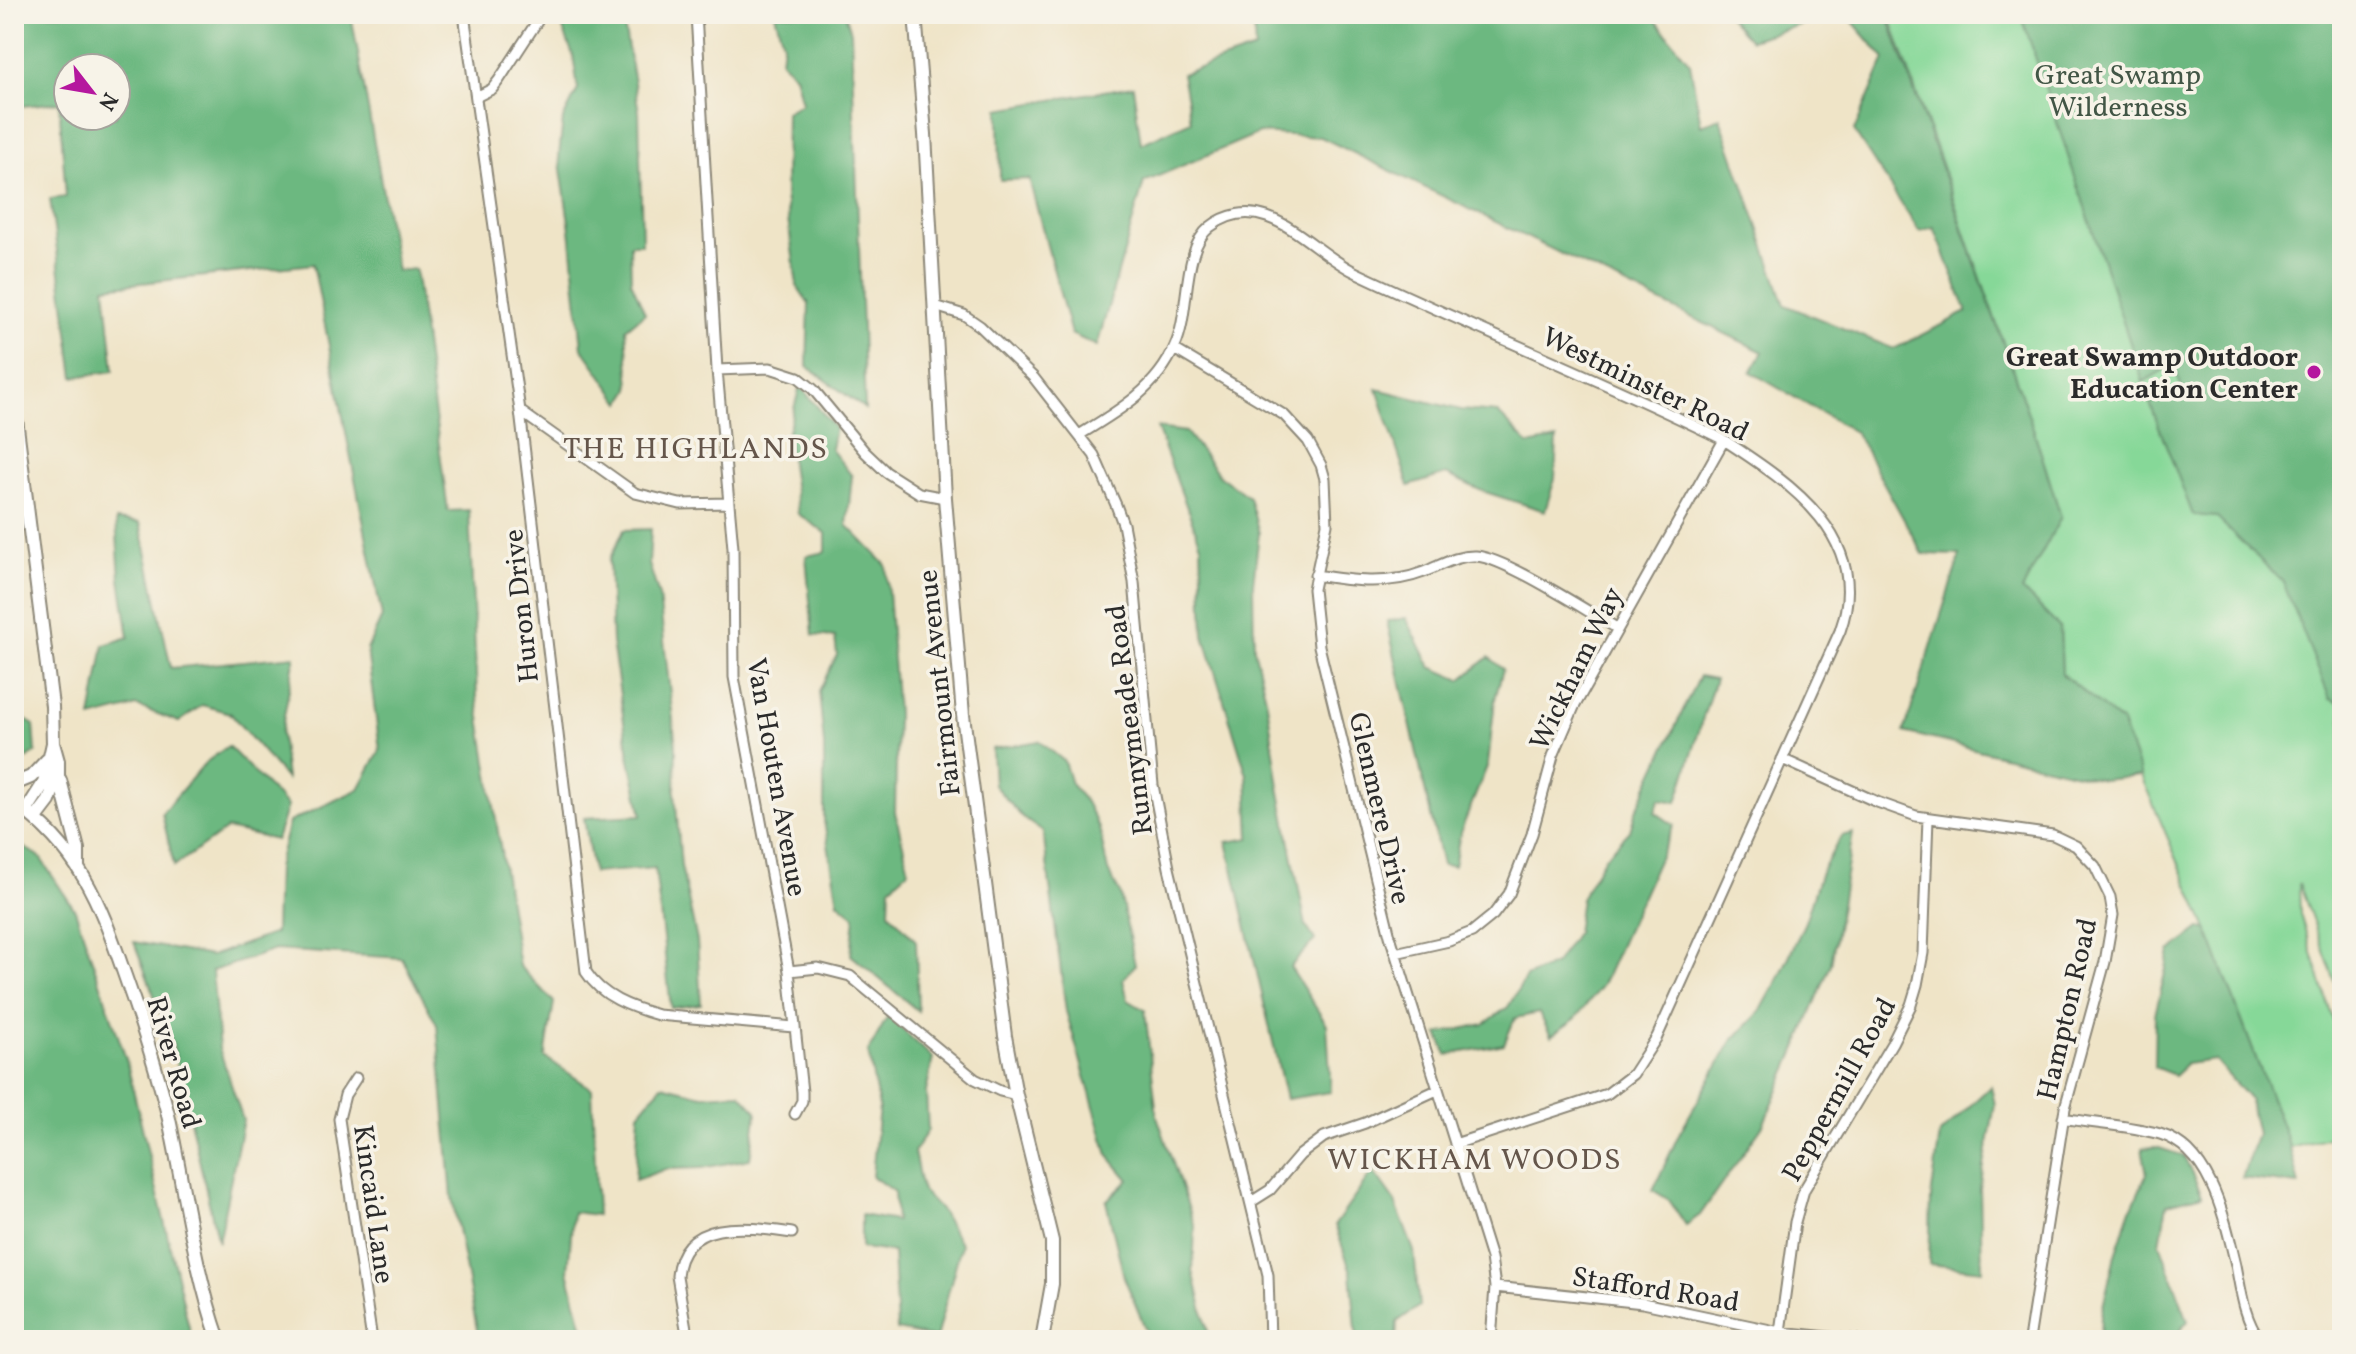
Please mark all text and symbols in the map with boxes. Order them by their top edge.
north arrow [52,52,132,132]
park label: Great Swamp Wilderness [2035,57,2201,128]
text: N [90,86,124,116]
street label: Westminster Road [1535,318,1755,452]
place label: Great Swamp Outdoor Education Center [2006,339,2298,410]
marker: Great Swamp Outdoor Education Center [2305,363,2323,381]
district label: THE HIGHLANDS [563,429,829,471]
street label: Huron Drive [495,527,550,684]
street label: Fairmount Avenue [909,568,972,798]
street label: Wickham Way [1521,581,1634,757]
street label: Runnymeade Road [1097,602,1164,837]
street label: Van Houten Avenue [735,655,816,900]
street label: Glenmere Drive [1338,709,1420,908]
street label: Hampton Road [2029,915,2108,1104]
street label: Peppermill Road [1773,991,1907,1189]
street label: River Road [135,992,210,1133]
street label: Kincaid Lane [342,1122,403,1286]
district label: WICKHAM WOODS [1327,1140,1623,1182]
street label: Stafford Road [1569,1258,1742,1323]

